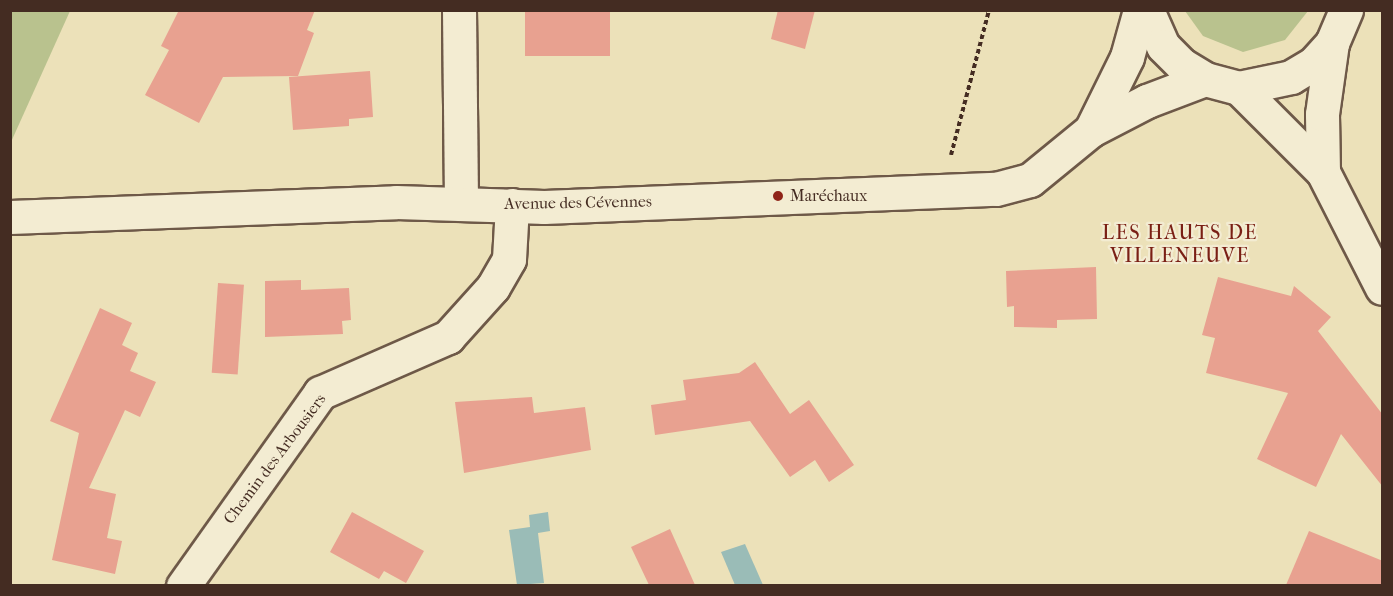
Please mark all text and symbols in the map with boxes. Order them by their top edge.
place label: Maréchaux [790,186,867,206]
marker: Maréchaux [771,189,785,203]
street label: Avenue des Cévennes [504,192,652,214]
district label: LES HAUTS DE VILLENEUVE [1102,221,1258,268]
street label: Chemin des Arbousiers [220,390,330,528]

